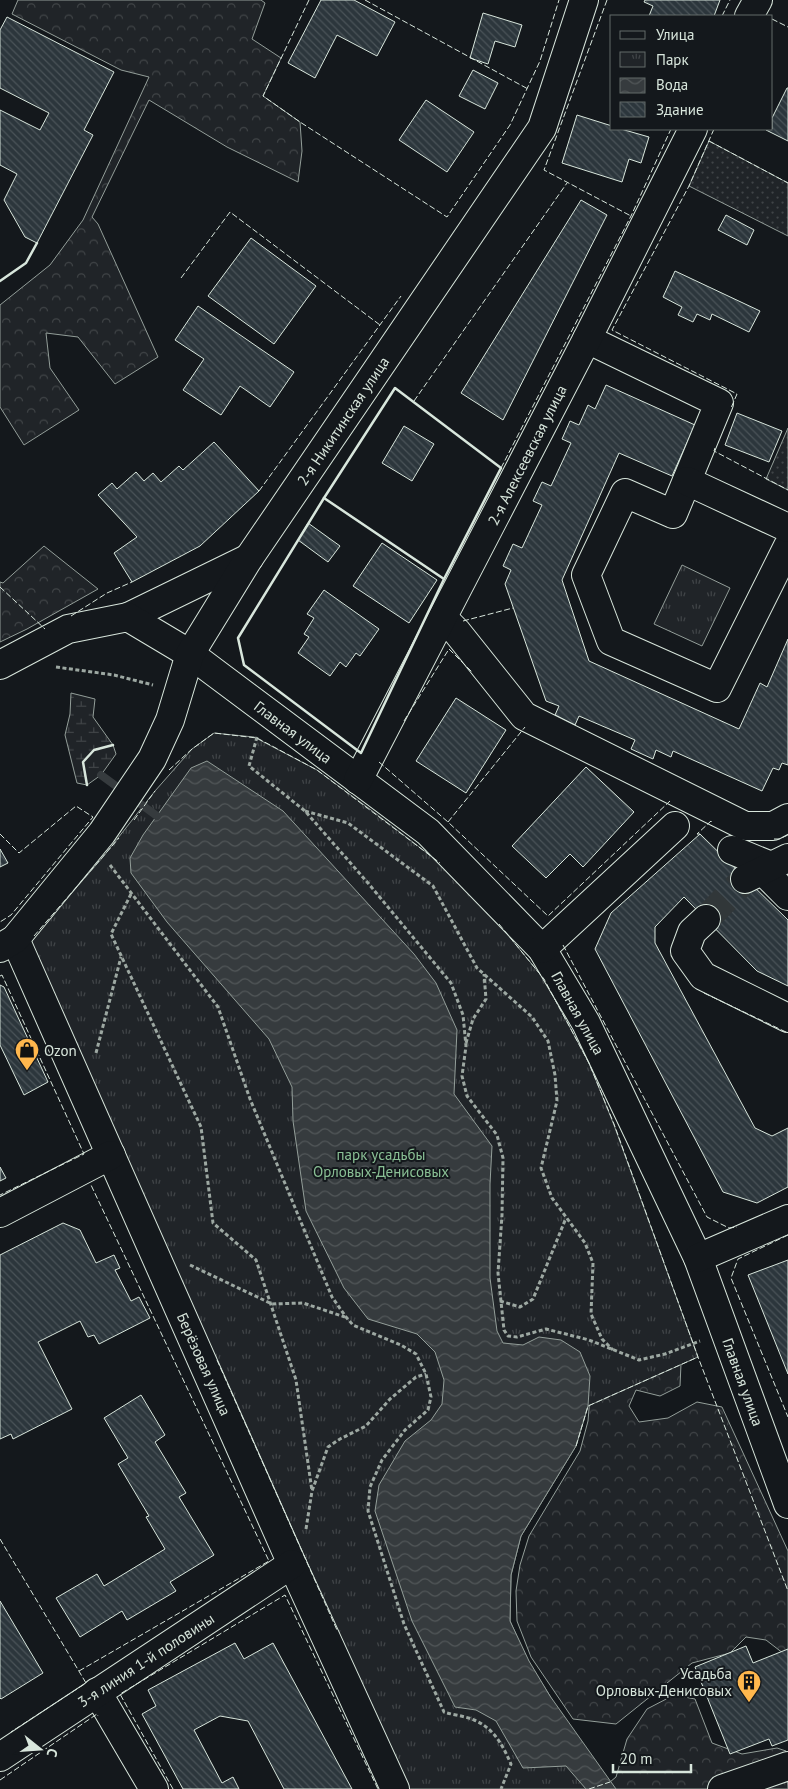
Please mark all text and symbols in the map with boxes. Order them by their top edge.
legend [610,15,773,130]
text: Улица [656,25,694,44]
text: Парк [656,50,689,69]
text: Вода [656,75,688,94]
text: Здание [656,100,704,119]
street label: 2-я Никитинская улица [293,353,393,489]
street label: 2-я Алексеевская улица [483,382,571,528]
street label: Главная улица [250,697,336,767]
street label: Главная улица [547,968,609,1058]
shop icon: Ozon [14,1037,40,1071]
place label: Ozon [44,1041,77,1060]
park label: парк усадьбы Орловых-Денисовых [313,1145,449,1181]
street label: Берёзовая улица [173,1310,235,1418]
street label: Главная улица [718,1335,768,1429]
street label: 3-я линия 1-й половины [74,1609,218,1711]
place label: Усадьба Орловых-Денисовых [596,1664,732,1700]
building icon: Усадьба Орловых-Денисовых [736,1669,762,1703]
north arrow [15,1724,65,1774]
scale bar [613,1742,690,1774]
text: С [43,1746,62,1759]
text: 20 m [620,1749,653,1768]

